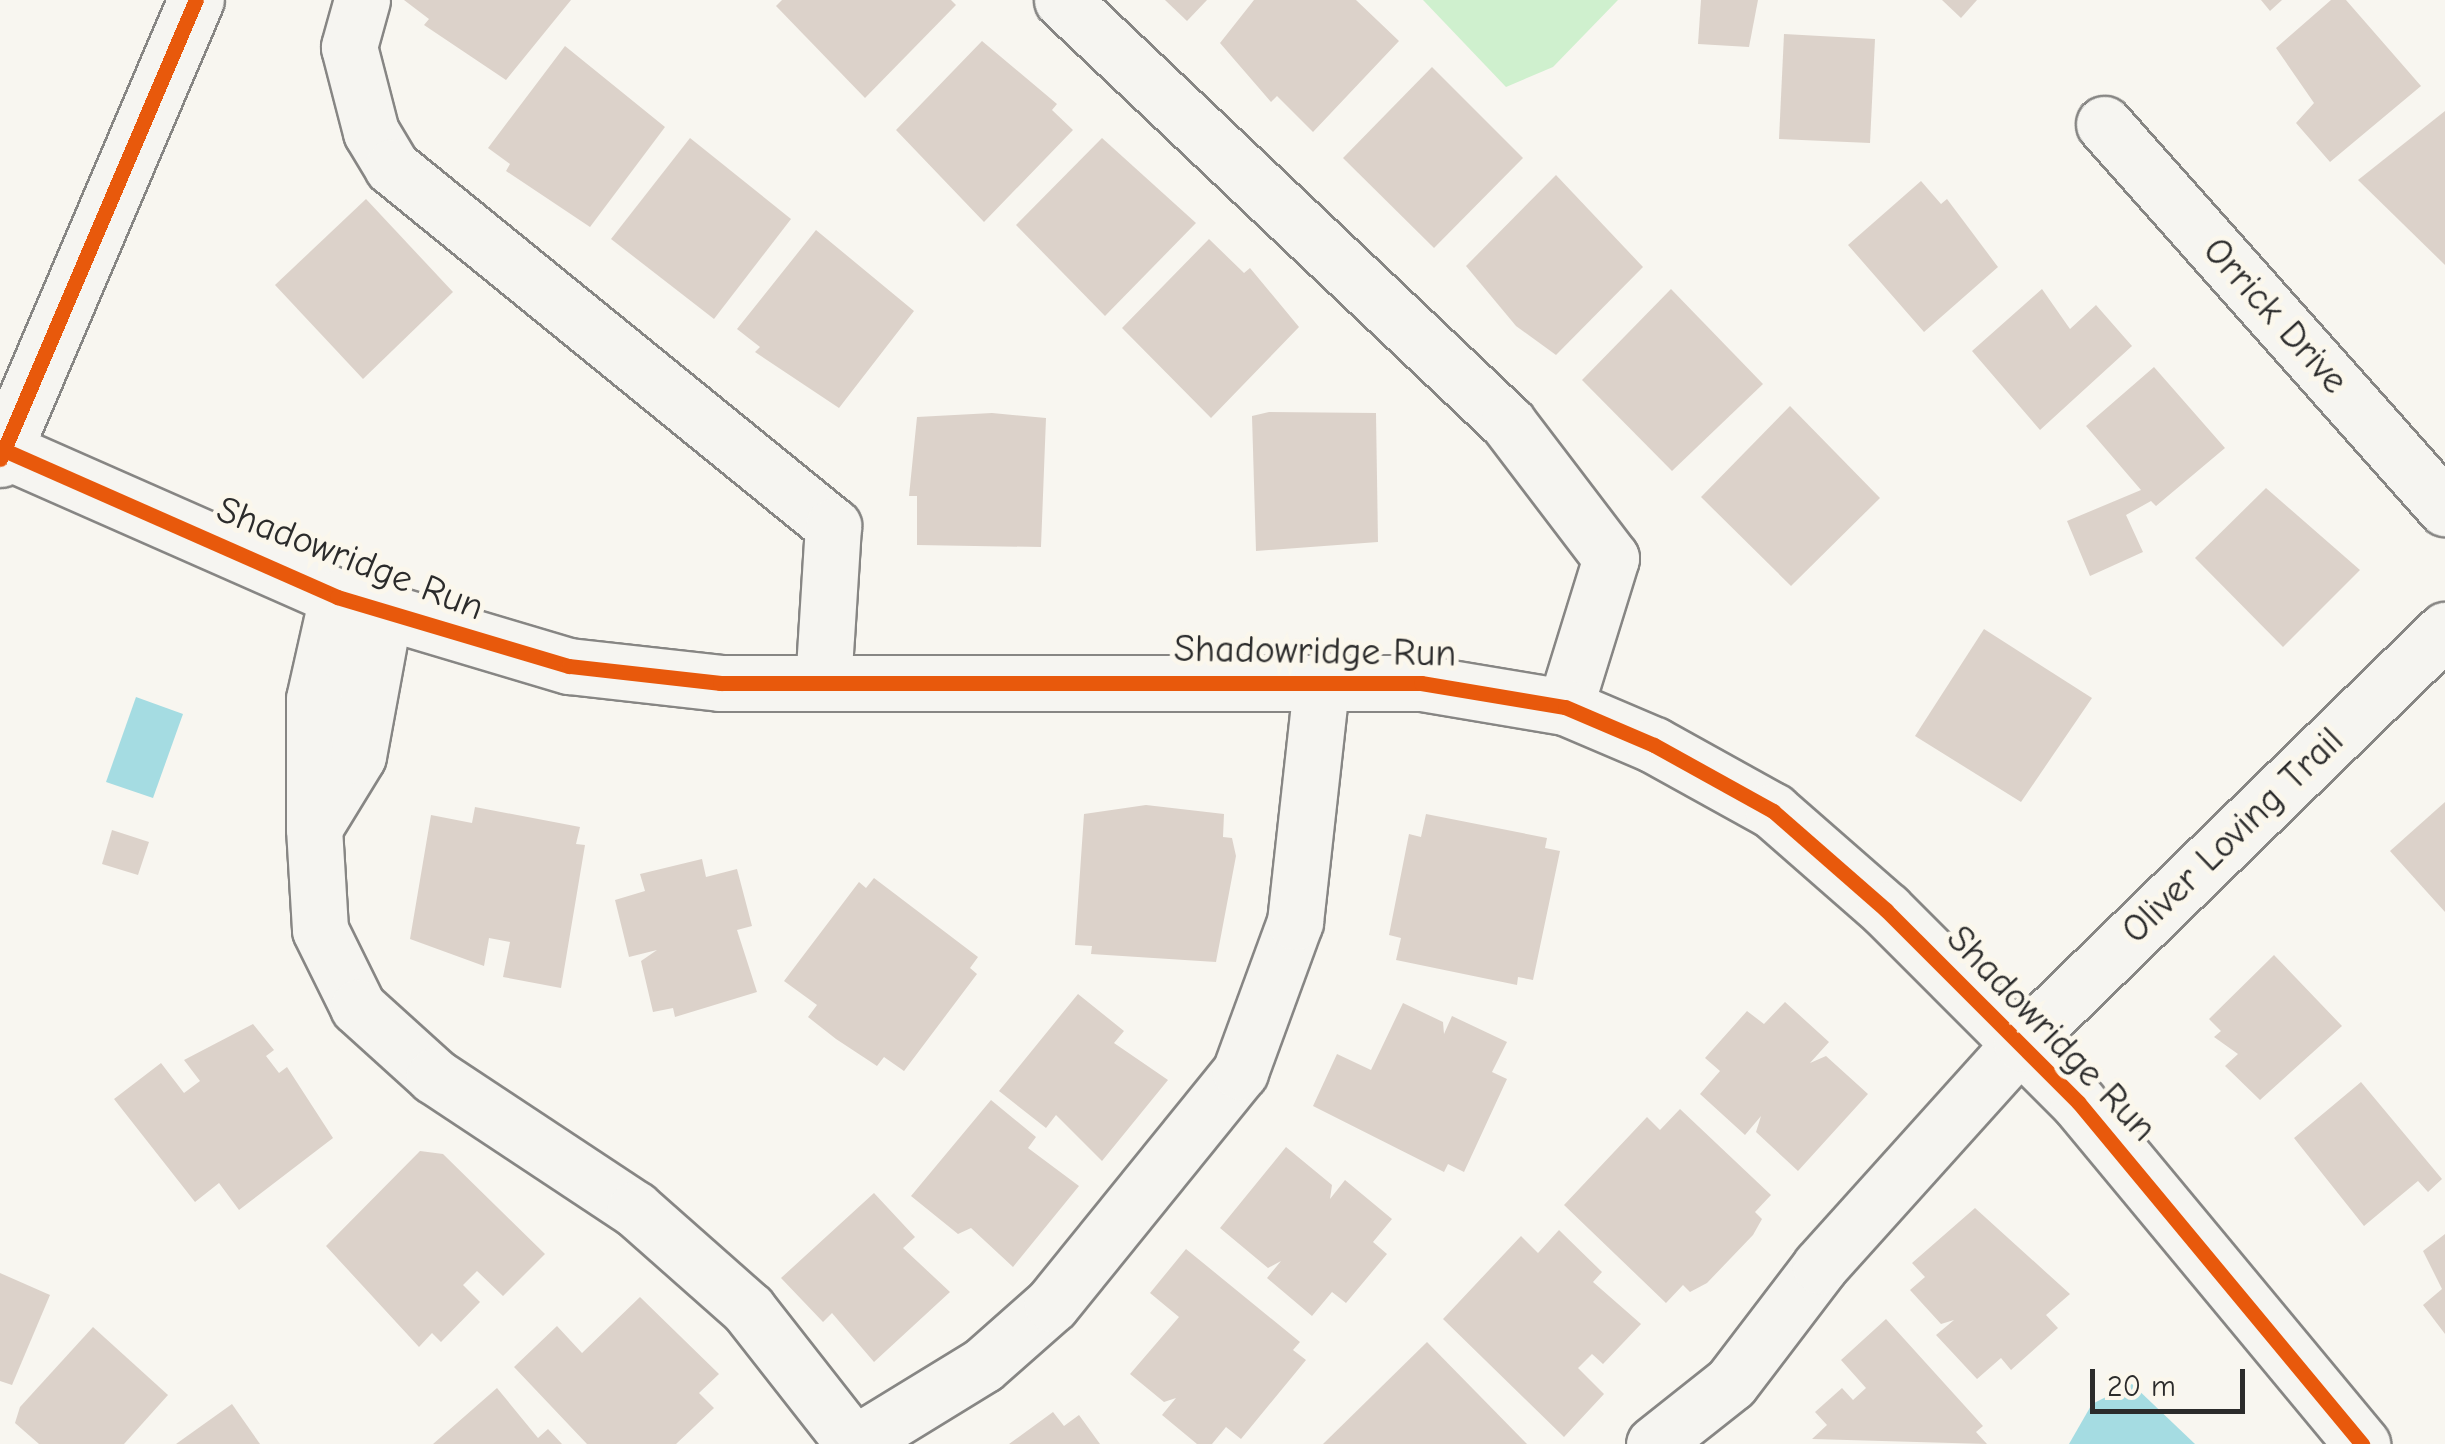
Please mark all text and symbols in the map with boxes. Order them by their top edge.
street label: Orrick Drive [2193,229,2357,403]
street label: Shadowridge Run [210,487,490,631]
street label: Shadowridge Run [1173,627,1457,677]
street label: Oliver Loving Trail [2113,719,2353,953]
street label: Shadowridge Run [1937,917,2165,1151]
scale bar [2095,1349,2250,1411]
text: 20 m [2107,1369,2176,1404]

